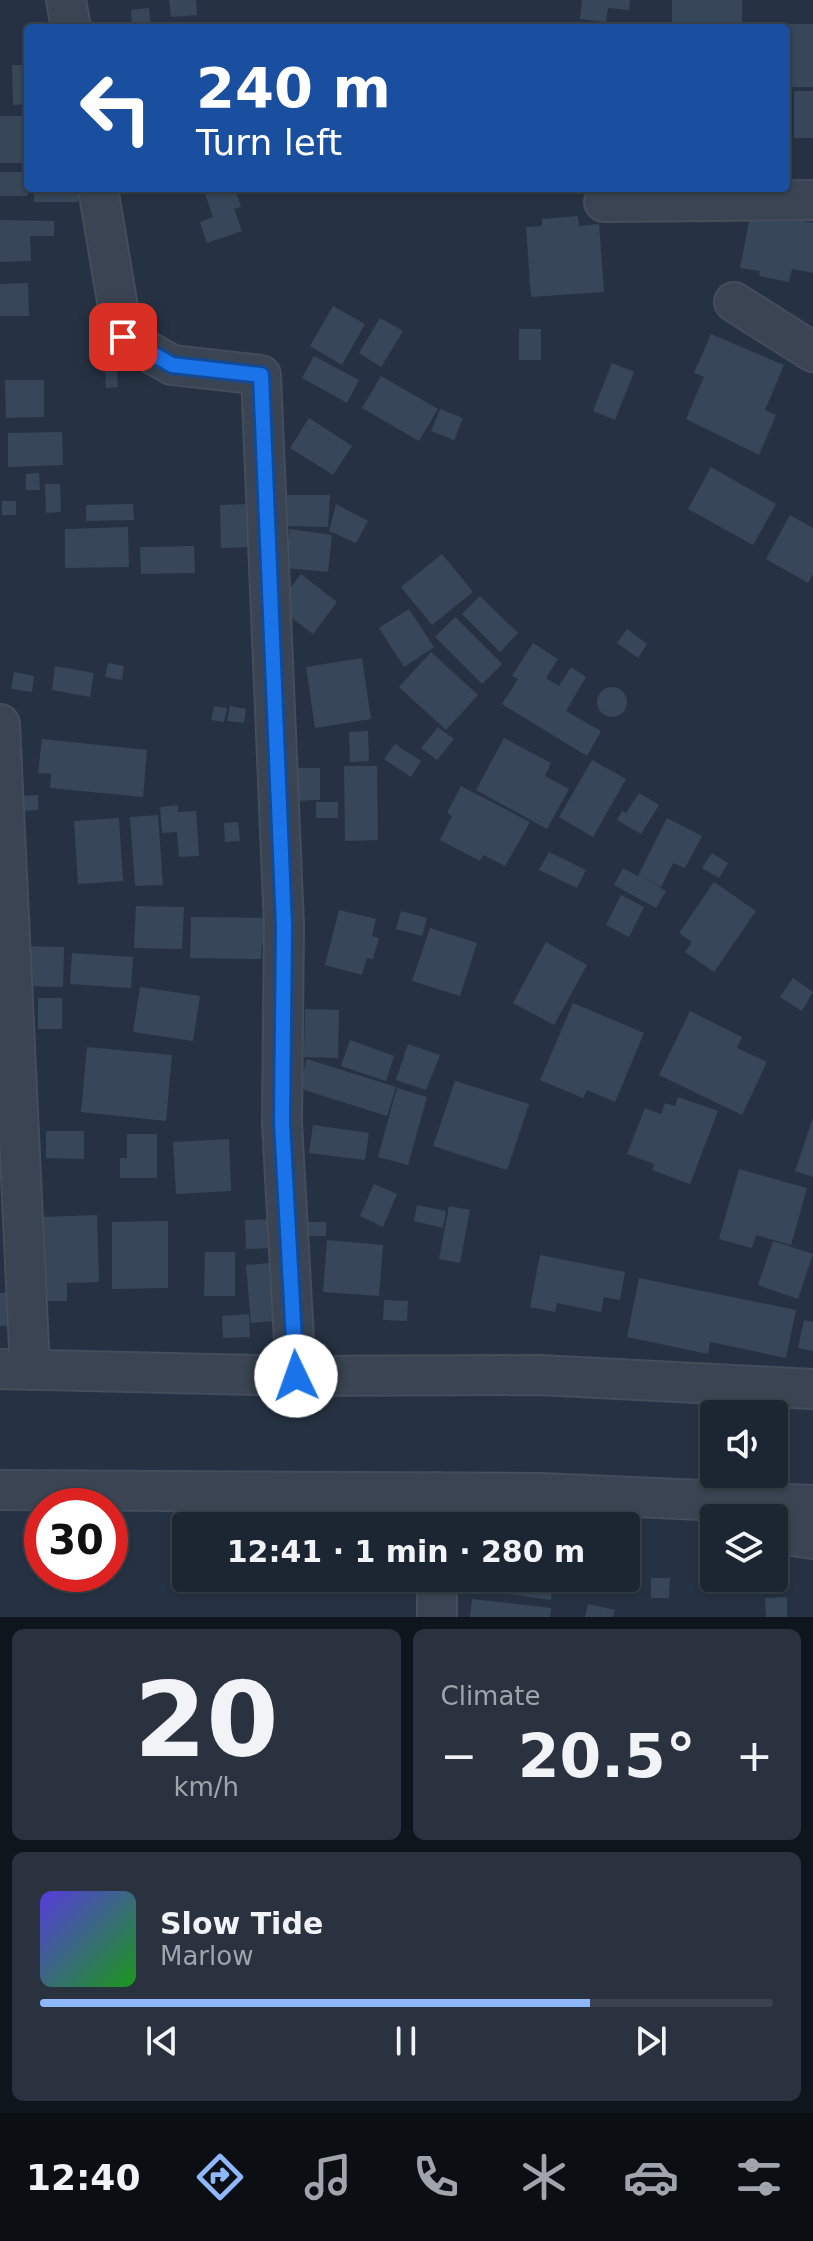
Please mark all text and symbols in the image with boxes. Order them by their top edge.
text: 240 m [196,55,391,120]
icon: left [64,56,168,160]
text: Turn left [196,122,342,163]
pin [89,303,157,371]
icon: arrive [101,315,145,359]
position arrow [254,1334,338,1418]
map controls [700,1400,788,1592]
button: sound [700,1400,788,1488]
speed limit sign: 30 [24,1488,128,1592]
button: layers [700,1504,788,1592]
text: 12:41 · 1 min · 280 m [227,1534,585,1569]
text: 20 [134,1659,279,1781]
text: Climate [441,1681,541,1711]
text: 20.5° [518,1721,696,1791]
text: − [441,1730,477,1781]
text: + [736,1730,773,1781]
text: km/h [173,1772,239,1802]
text: Slow Tide [160,1906,323,1941]
text: Marlow [160,1941,253,1971]
icon: previous [140,2019,184,2063]
icon: pause [384,2019,428,2063]
icon: next [629,2019,673,2063]
icon: directions [192,2149,248,2205]
icon: music [300,2149,356,2205]
icon: phone [408,2149,464,2205]
icon: climate [516,2149,572,2205]
icon: car [623,2149,679,2205]
icon: filters [731,2149,787,2205]
text: 12:40 [26,2157,140,2198]

